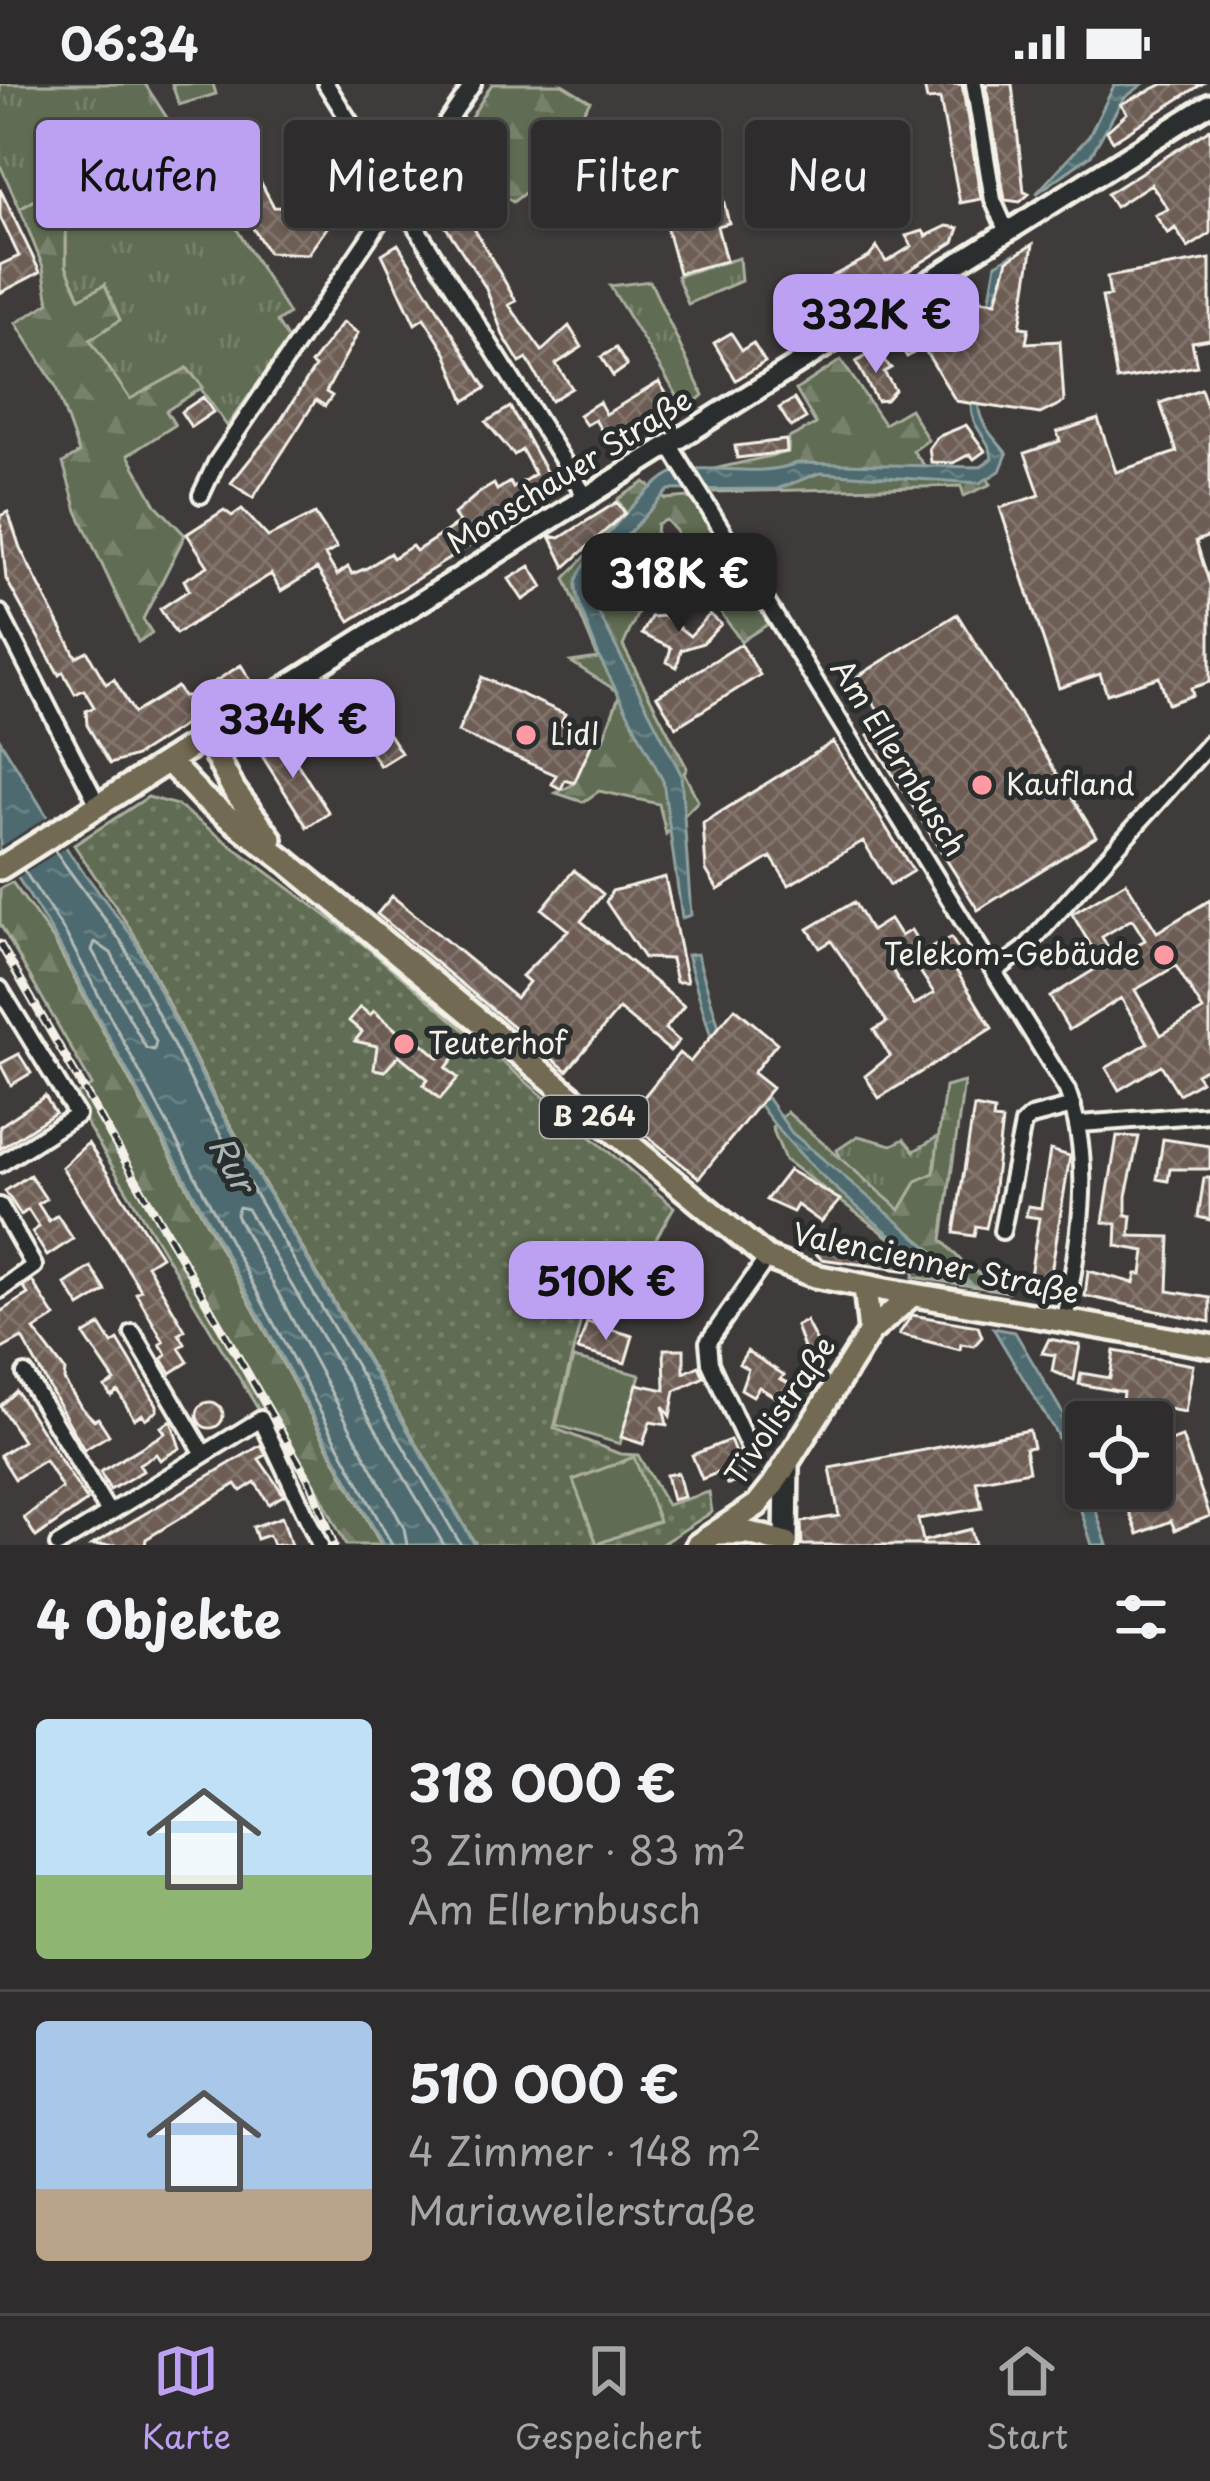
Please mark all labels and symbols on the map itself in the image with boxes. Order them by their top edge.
pin: 332K € [778,274,974,376]
street label: Monschauer Straße [437,376,700,564]
pin: 318K € [581,533,777,635]
street label: Am Ellernbusch [821,649,979,864]
pin: 334K € [195,679,391,781]
place label: Lidl [550,710,599,755]
marker: Lidl [513,722,539,748]
place label: Kaufland [1006,760,1135,805]
marker: Kaufland [969,772,995,798]
place label: Telekom-Gebäude [884,930,1140,975]
marker: Telekom-Gebäude [1151,942,1177,968]
place label: Teuterhof [428,1019,569,1064]
marker: Teuterhof [391,1031,417,1057]
road number: B 264 [540,1096,648,1138]
water label: Rur [198,1126,272,1204]
street label: Valencienner Straße [789,1209,1084,1314]
pin: 510K € [508,1241,704,1343]
street label: Tivolistraße [712,1326,846,1493]

